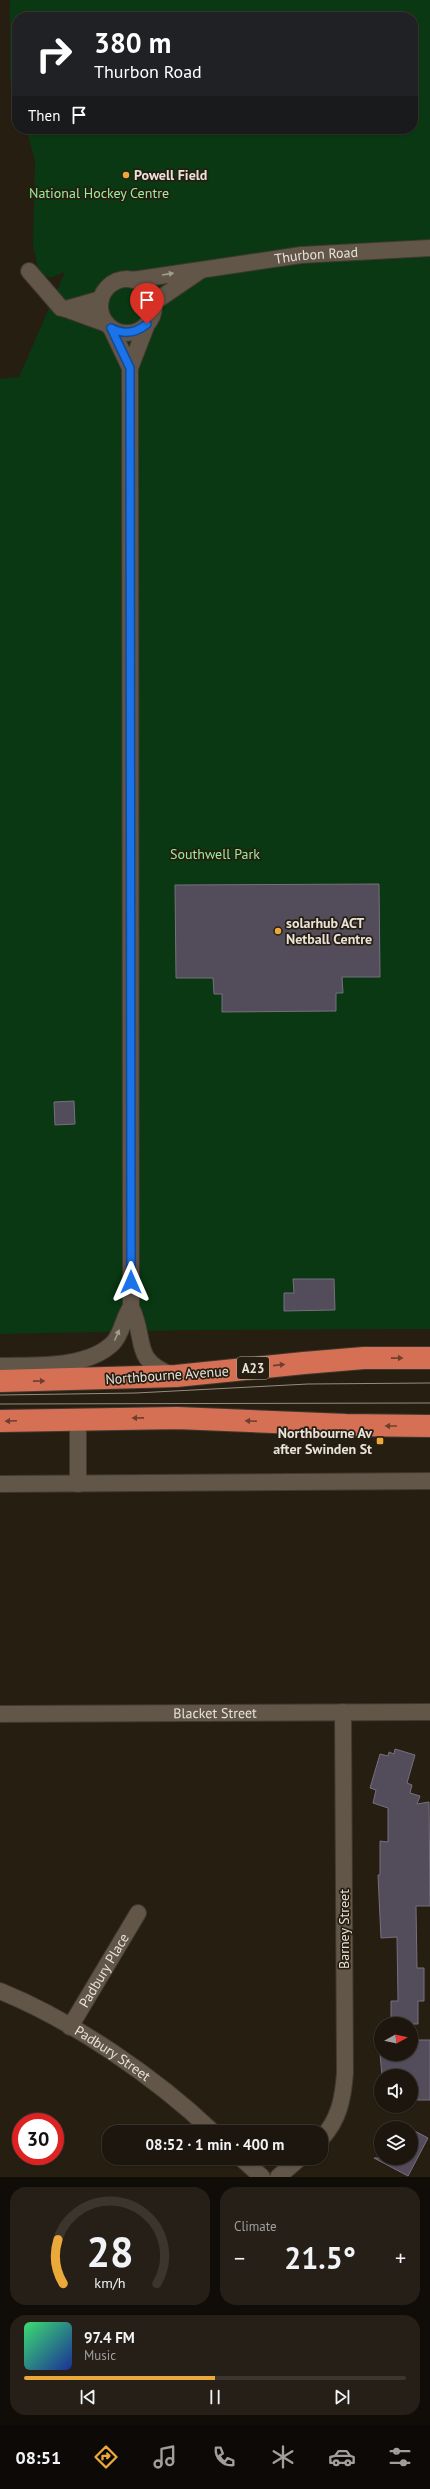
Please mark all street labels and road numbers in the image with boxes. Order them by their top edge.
street label: Thurbon Road [273,243,359,268]
road number: A23 [237,1357,269,1379]
street label: Northbourne Avenue [105,1362,229,1388]
street label: Blacket Street [173,1704,257,1722]
street label: Barney Street [335,1889,353,1969]
street label: Padbury Place [75,1930,133,2011]
street label: Padbury Street [72,2022,154,2085]

